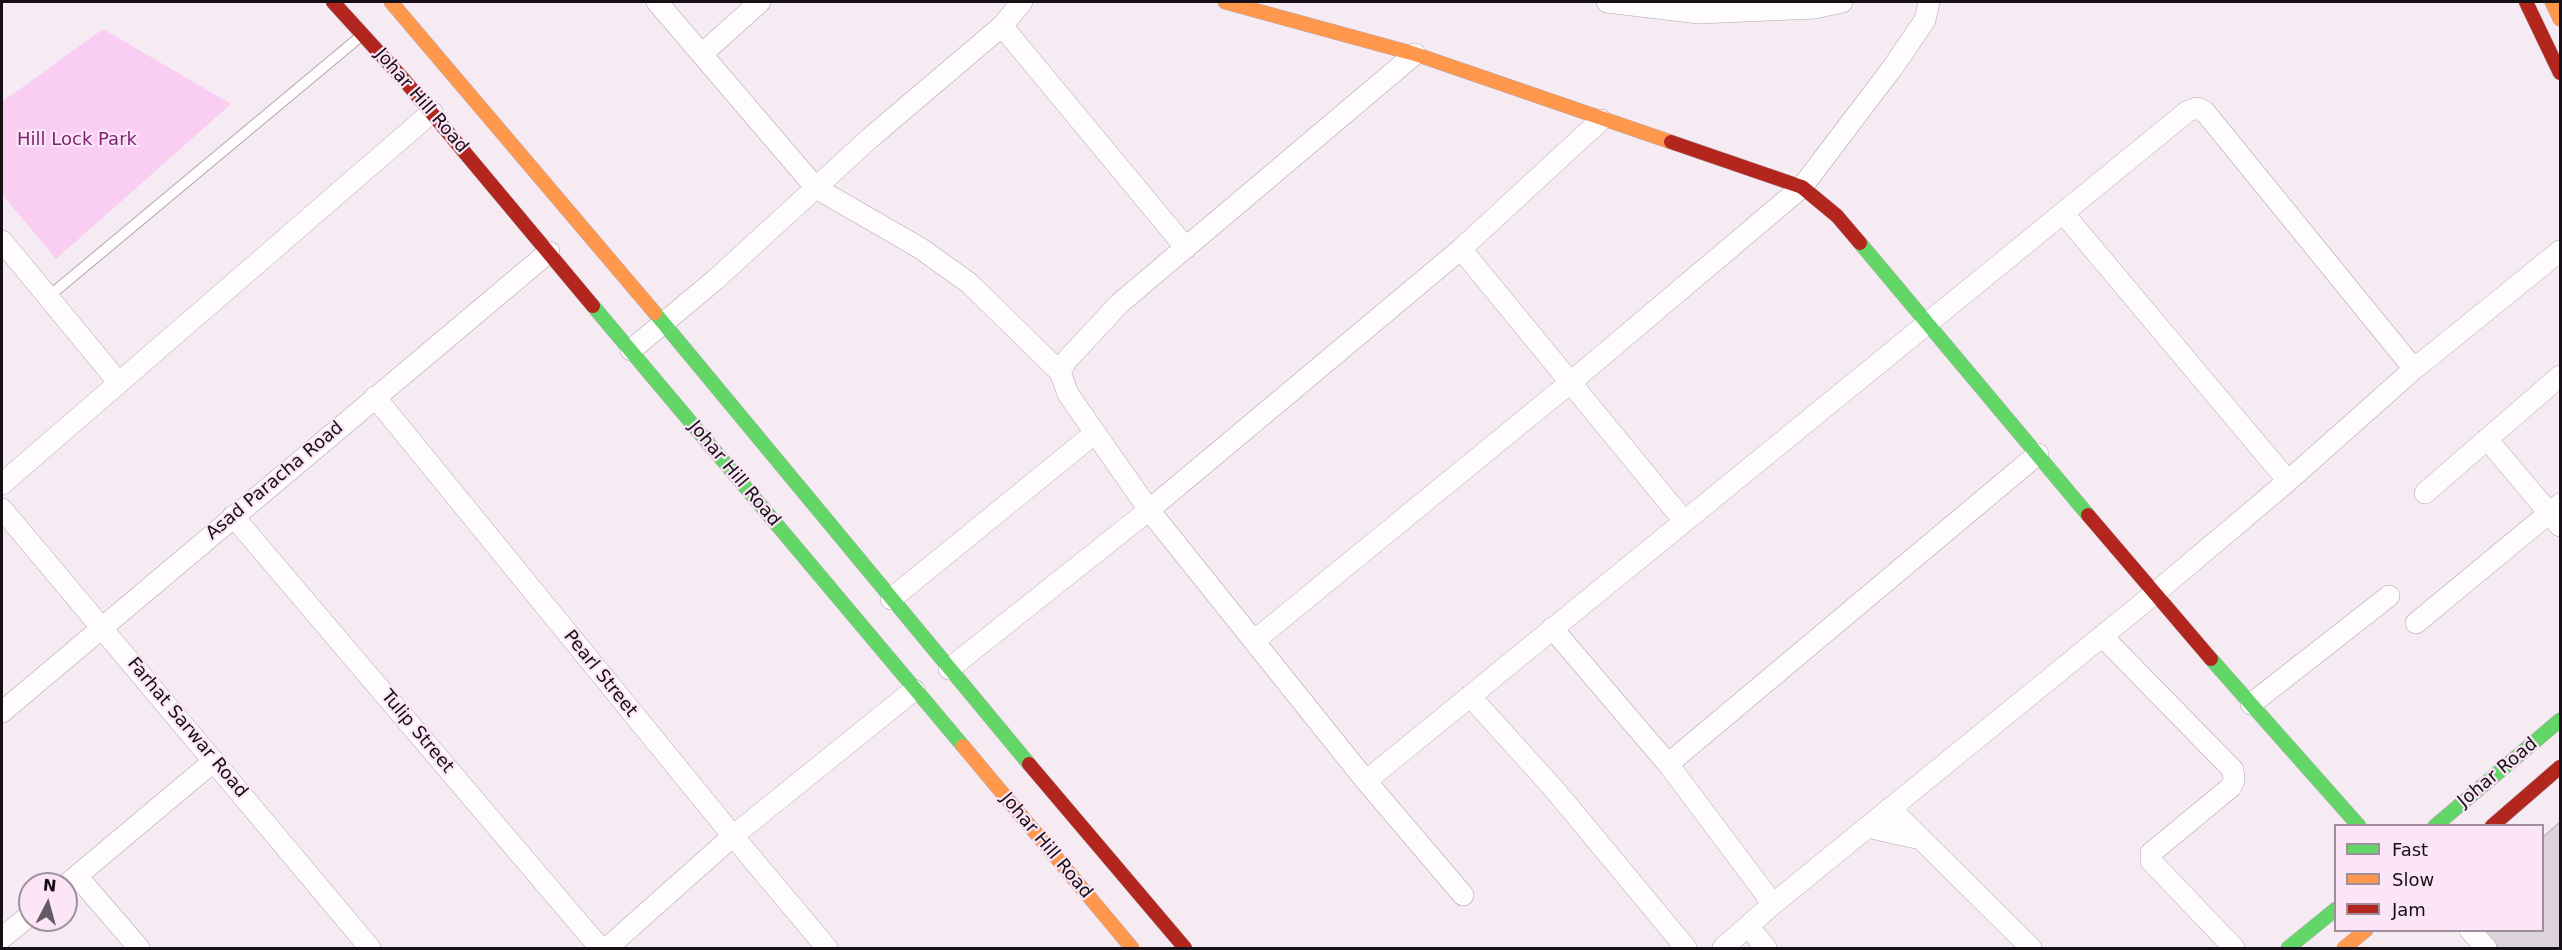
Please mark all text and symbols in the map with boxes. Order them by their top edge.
street label: Johar Hill Road [370,44,472,158]
park label: Hill Lock Park [17,129,137,151]
street label: Asad Paracha Road [202,417,348,545]
street label: Johar Hill Road [684,417,784,531]
street label: Pearl Street [559,626,641,722]
street label: Farhat Sarwar Road [122,654,252,802]
street label: Tulip Street [376,686,458,778]
street label: Johar Road [2454,734,2542,812]
street label: Johar Hill Road [996,789,1096,903]
legend [2334,824,2544,932]
text: Fast [2392,839,2428,860]
text: Slow [2392,869,2434,890]
north arrow [18,872,78,932]
text: N [42,875,57,896]
text: Jam [2392,899,2426,920]

